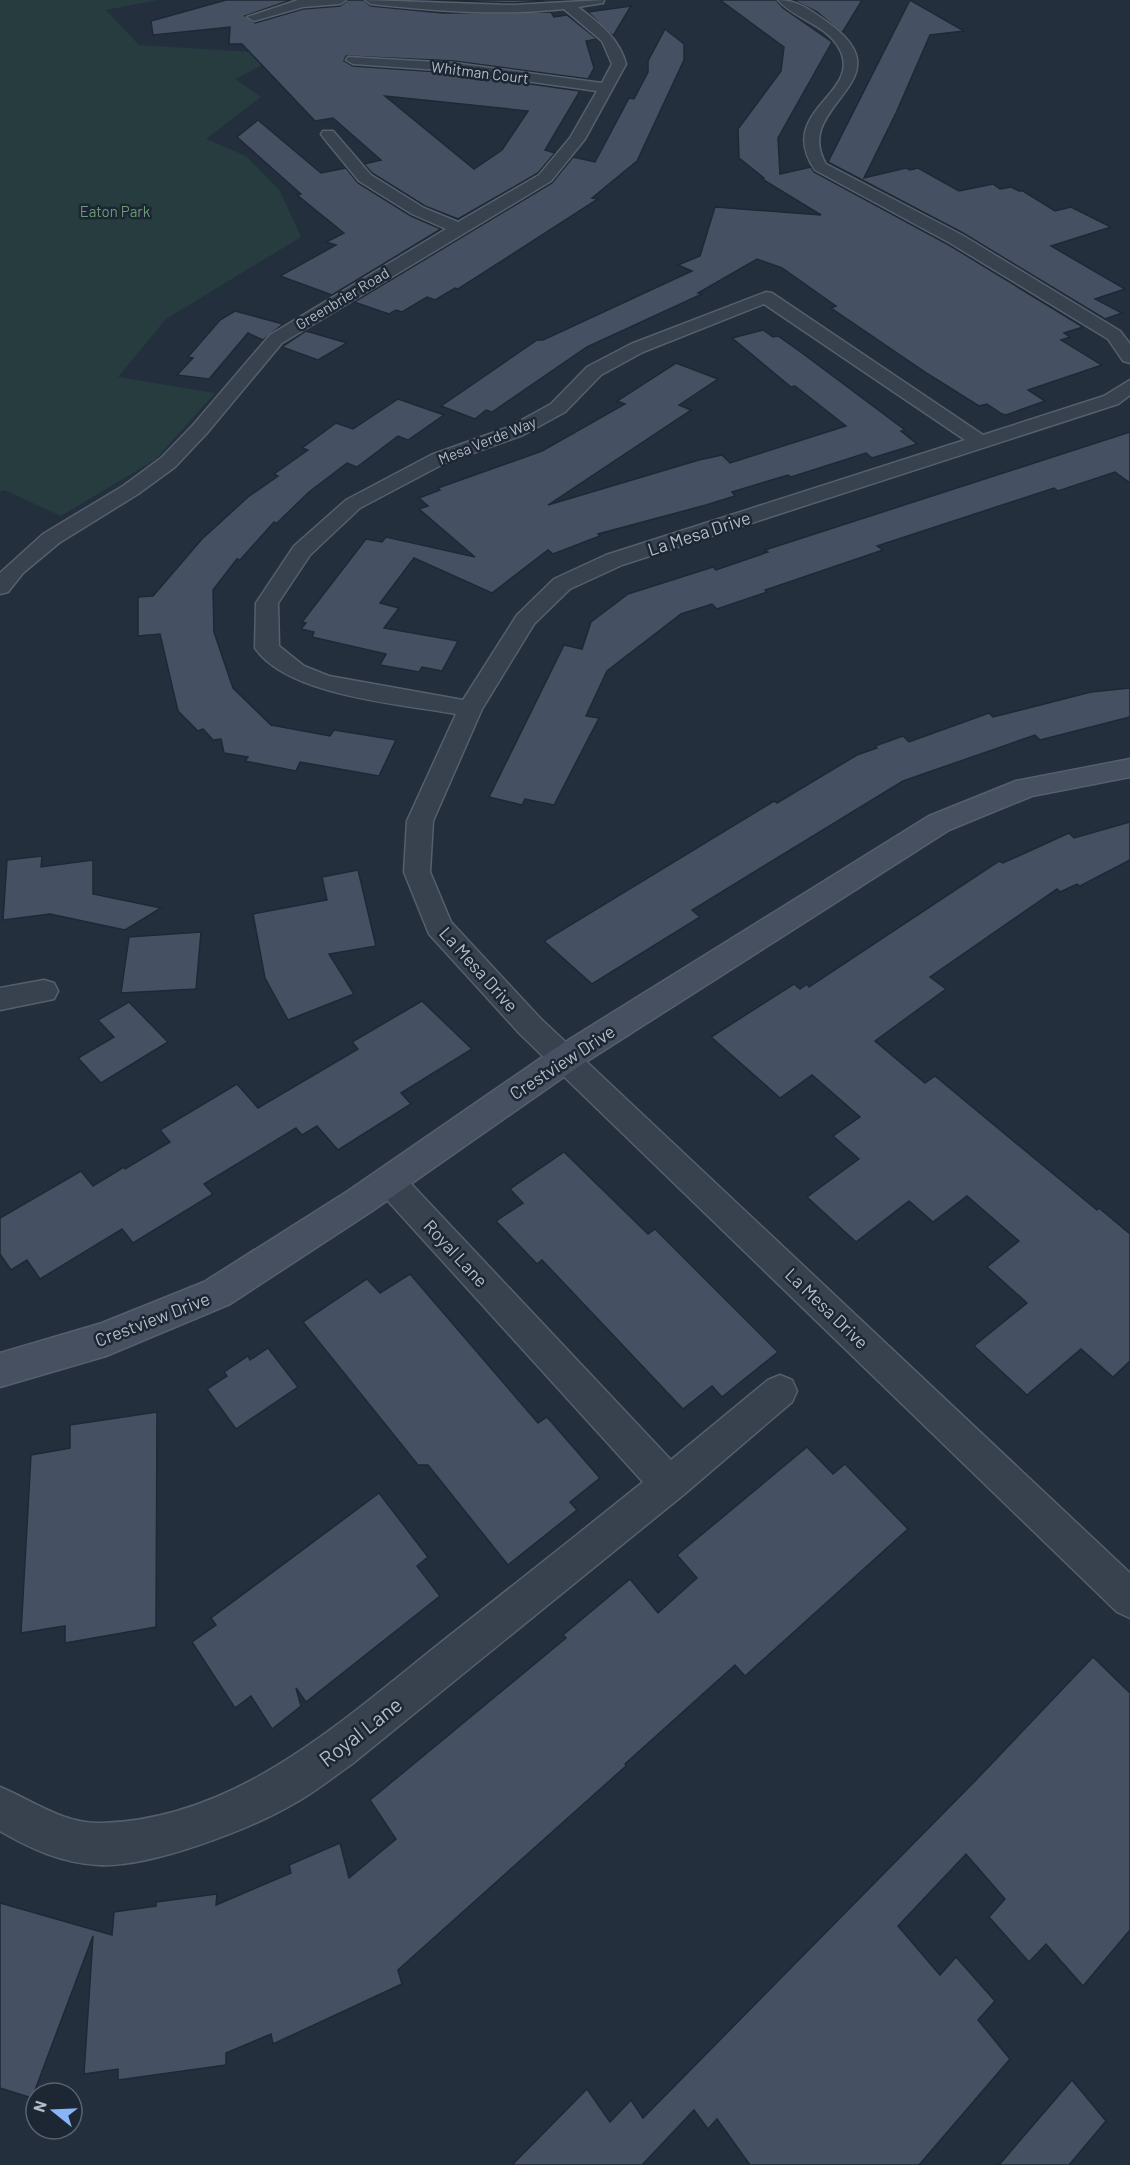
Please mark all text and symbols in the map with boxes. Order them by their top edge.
street label: Whitman Court [430,57,530,87]
park label: Eaton Park [80,202,151,220]
street label: Greenbrier Road [292,263,392,333]
street label: Mesa Verde Way [435,412,539,468]
street label: La Mesa Drive [645,506,753,560]
street label: La Mesa Drive [435,922,523,1016]
street label: Crestview Drive [505,1020,619,1104]
street label: Royal Lane [419,1215,493,1291]
street label: La Mesa Drive [781,1263,873,1353]
street label: Crestview Drive [91,1287,213,1351]
street label: Royal Lane [314,1691,406,1771]
north arrow [24,2081,84,2141]
text: N [29,2098,50,2114]

